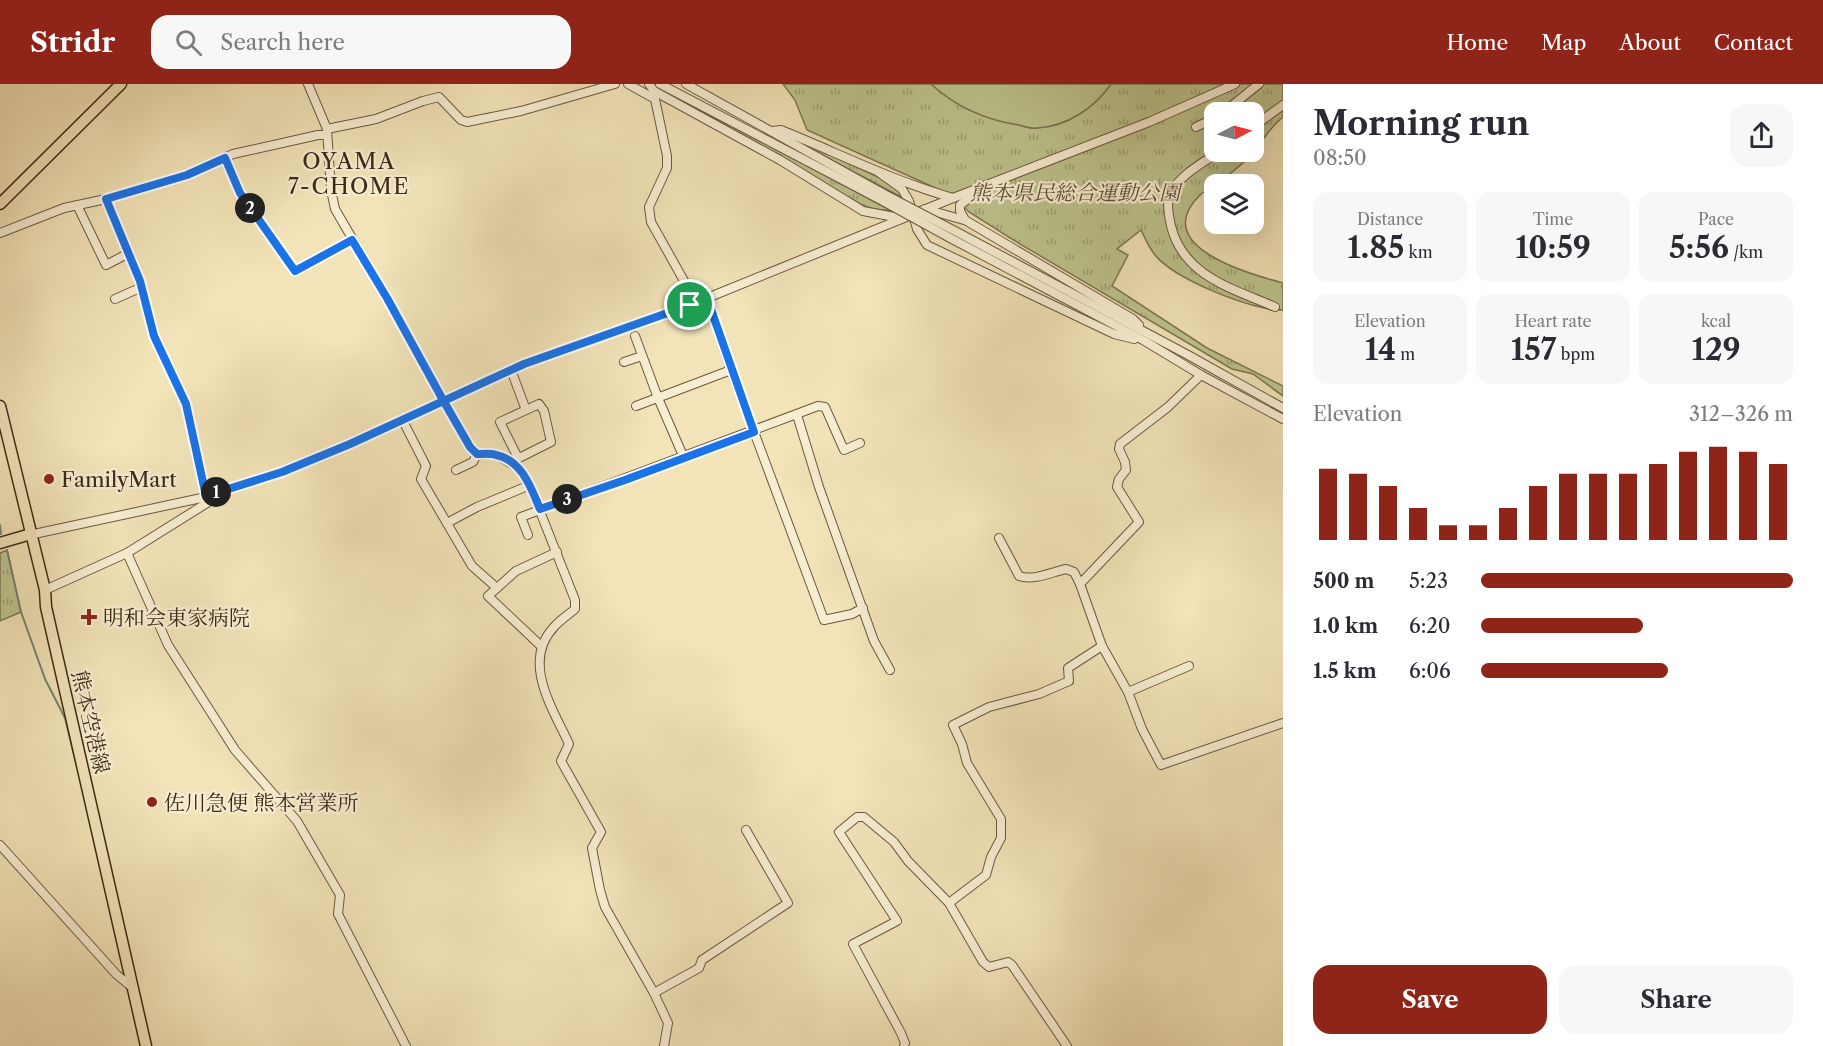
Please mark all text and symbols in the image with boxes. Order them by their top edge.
search box [151,15,571,69]
text: Stridr [30,25,115,59]
icon: search [172,26,205,59]
text: Search here [220,29,345,56]
text: Home [1447,30,1508,55]
text: Map [1541,30,1586,55]
text: About [1619,30,1681,55]
text: Contact [1714,30,1793,55]
north arrow [1204,102,1264,162]
map controls [1204,102,1264,234]
text: Morning run [1313,103,1529,144]
button: share [1730,104,1793,167]
text: 08:50 [1313,146,1367,170]
district label: OYAMA 7-CHOME [288,148,410,200]
button: layers [1204,174,1264,234]
park label: 熊本県民総合運動公園 [970,180,1183,205]
pin: 2 [235,193,265,223]
text: 2 [245,198,255,218]
text: Distance [1357,209,1423,229]
text: Time [1533,209,1573,229]
text: Pace [1698,209,1734,229]
text: 1.85 [1347,229,1404,266]
text: 10:59 [1515,229,1591,266]
text: 5:56 [1669,229,1729,266]
text: km [1404,242,1433,262]
text: /km [1729,242,1763,262]
pin [664,279,715,330]
icon: arrive [673,288,706,321]
text: Elevation [1354,311,1426,331]
text: Heart rate [1514,311,1592,331]
text: kcal [1701,311,1731,331]
text: 14 [1365,331,1396,368]
text: 157 [1511,331,1557,368]
text: 129 [1691,331,1741,368]
text: m [1396,344,1415,364]
text: bpm [1557,344,1595,364]
text: Elevation [1313,402,1402,426]
text: 312–326 m [1689,402,1793,426]
place label: FamilyMart [61,467,177,492]
marker: FamilyMart [42,472,56,486]
pin: 1 [201,477,231,507]
text: 1 [212,482,220,502]
pin: 3 [552,484,582,514]
text: 3 [562,489,572,509]
text: 500 m [1313,569,1374,593]
text: 5:23 [1409,569,1448,593]
place label: 明和会東家病院 [103,605,250,630]
marker: 明和会東家病院 [80,608,98,626]
text: 1.0 km [1313,614,1378,638]
text: 6:20 [1409,614,1451,638]
text: 1.5 km [1313,659,1377,683]
text: 6:06 [1409,659,1451,683]
street label: 熊本空港線 [67,668,115,776]
place label: 佐川急便 熊本営業所 [164,790,359,815]
marker: 佐川急便 熊本営業所 [145,795,159,809]
button: Save [1313,965,1547,1034]
button: Share [1559,965,1793,1034]

